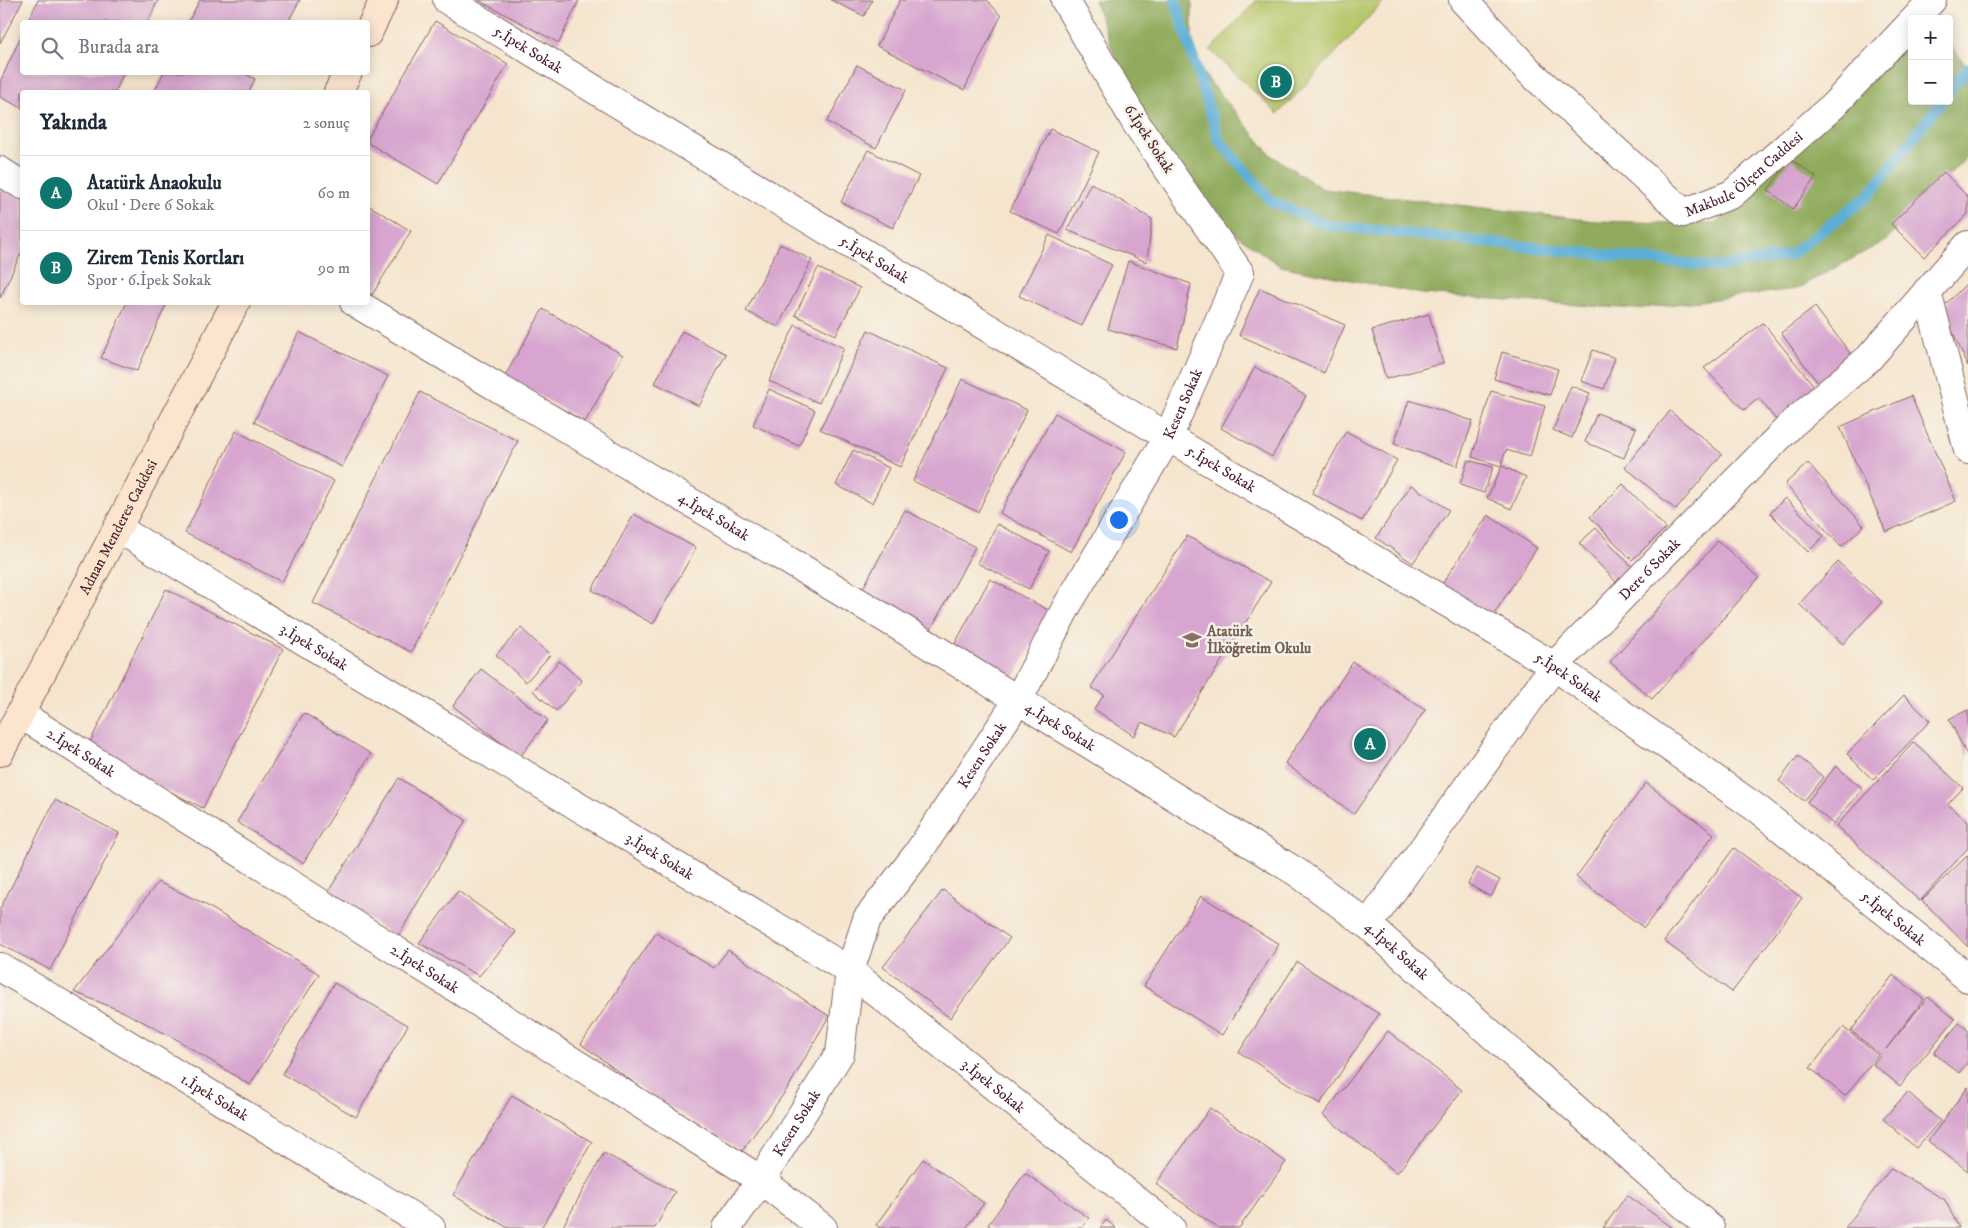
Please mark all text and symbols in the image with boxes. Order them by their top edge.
map controls [1908,15,1953,105]
button: + [1908,15,1953,60]
search box [20,20,370,75]
street label: 5.İpek Sokak [490,21,567,78]
icon: search [38,34,66,62]
text: Burada ara [78,36,159,59]
button: − [1908,60,1953,105]
pin: B [1260,63,1292,101]
street label: 6.İpek Sokak [1120,101,1179,177]
text: Yakında [40,110,107,136]
text: 2 sonuç [303,113,350,133]
street label: Makbule Ölçen Caddesi [1682,127,1807,221]
text: Atatürk Anaokulu [87,172,222,195]
text: A [51,183,61,203]
text: 60 m [318,183,350,203]
text: Okul · Dere 6 Sokak [87,195,214,215]
street label: 5.İpek Sokak [837,231,913,288]
text: Zirem Tenis Kortları [87,247,244,270]
text: B [51,258,61,278]
text: 90 m [318,258,350,278]
text: Spor · 6.İpek Sokak [87,270,211,290]
street label: Kesen Sokak [1159,365,1207,442]
street label: 5.İpek Sokak [1183,441,1260,497]
street label: Adnan Menderes Caddesi [75,456,161,598]
street label: 4.İpek Sokak [675,488,754,545]
your location [1106,507,1132,533]
street label: Dere 6 Sokak [1615,533,1685,604]
street label: 3.İpek Sokak [277,619,352,675]
place label: Atatürk İlköğretim Okulu [1206,622,1312,658]
school or university icon: Atatürk İlköğretim Okulu [1181,629,1203,651]
street label: 5.İpek Sokak [1531,647,1606,707]
street label: 4.İpek Sokak [1022,697,1100,755]
street label: Kesen Sokak [953,718,1011,792]
street label: 2.İpek Sokak [43,723,120,781]
pin: A [1354,725,1386,763]
street label: 3.İpek Sokak [622,828,698,884]
street label: 5.İpek Sokak [1857,886,1930,950]
street label: 4.İpek Sokak [1361,917,1433,984]
street label: 2.İpek Sokak [387,940,463,998]
street label: 3.İpek Sokak [958,1055,1030,1117]
street label: 1.İpek Sokak [177,1069,253,1125]
street label: Kesen Sokak [769,1085,825,1160]

